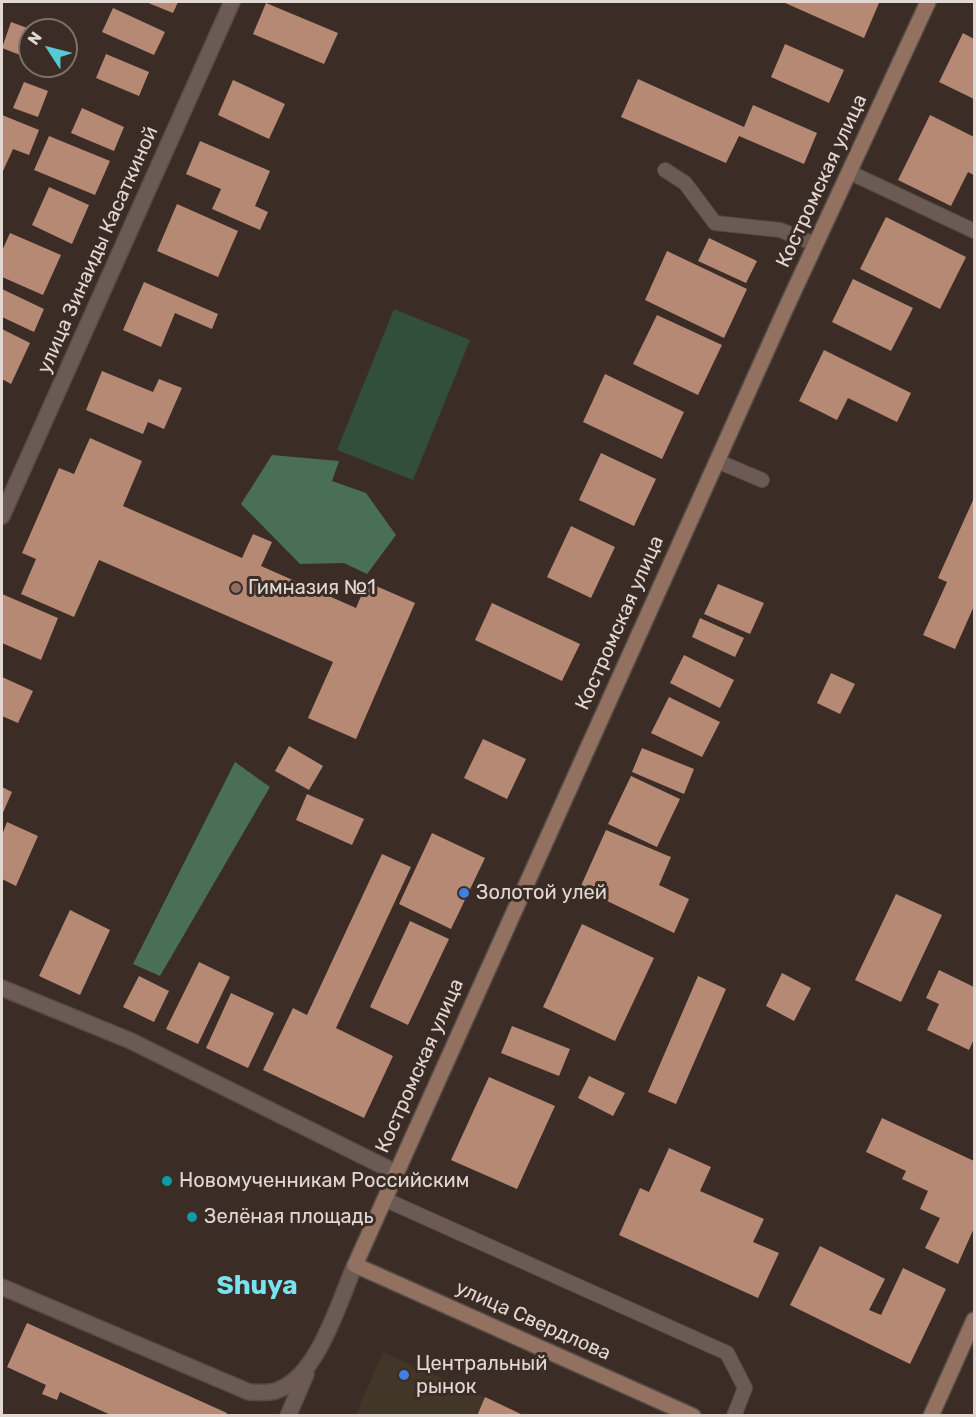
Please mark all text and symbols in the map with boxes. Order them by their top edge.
north arrow [18,18,78,78]
text: N [24,28,46,49]
street label: Костромская улица [771,91,873,271]
street label: улица Зинаиды Касаткиной [32,123,164,377]
street label: Костромская улица [571,532,669,714]
place label: Гимназия №1 [248,576,376,600]
marker: Гимназия №1 [229,581,243,595]
place label: Золотой улей [476,881,607,905]
marker: Золотой улей [457,886,471,900]
street label: Костромская улица [371,975,469,1157]
place label: Новомученникам Российским [179,1169,469,1193]
marker: Новомученникам Российским [160,1174,174,1188]
place label: Зелёная площадь [204,1205,374,1229]
marker: Зелёная площадь [185,1210,199,1224]
district label: Shuya [216,1270,298,1302]
street label: улица Свердлова [452,1276,614,1366]
place label: Центральный рынок [416,1352,547,1399]
marker: Центральный рынок [397,1368,411,1382]

